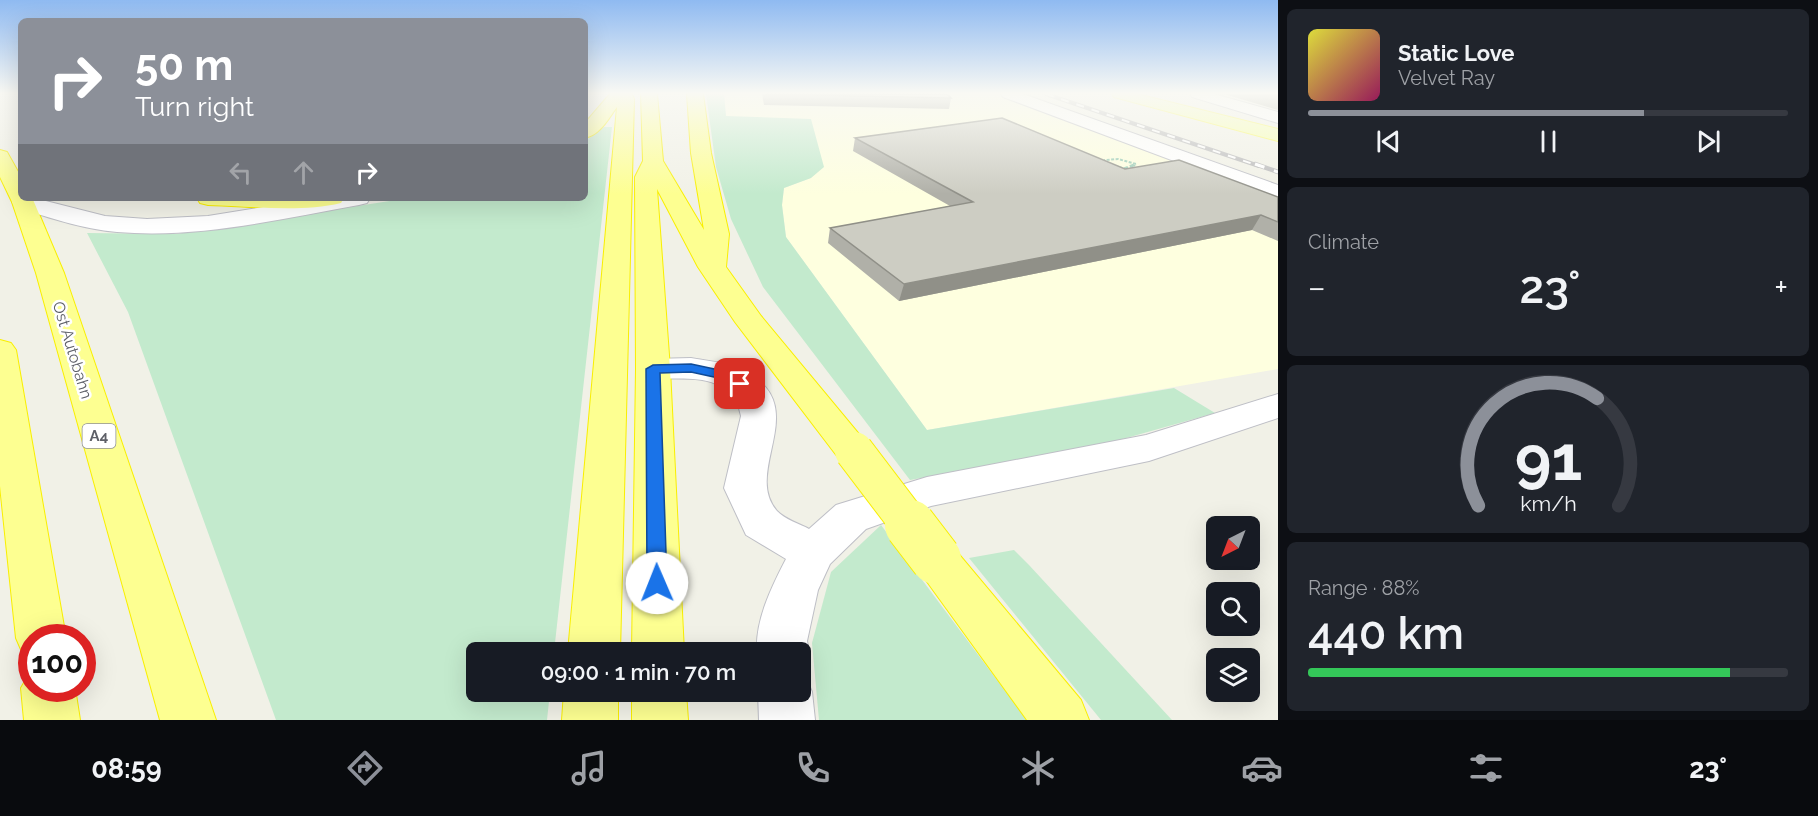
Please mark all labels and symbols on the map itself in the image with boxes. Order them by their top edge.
street label: Ost Autobahn [49,299,96,401]
pin [714,358,765,409]
road number: A4 [82,424,116,448]
north arrow [1206,516,1260,570]
position arrow [625,551,689,615]
speed limit sign: 100 [18,624,96,702]

